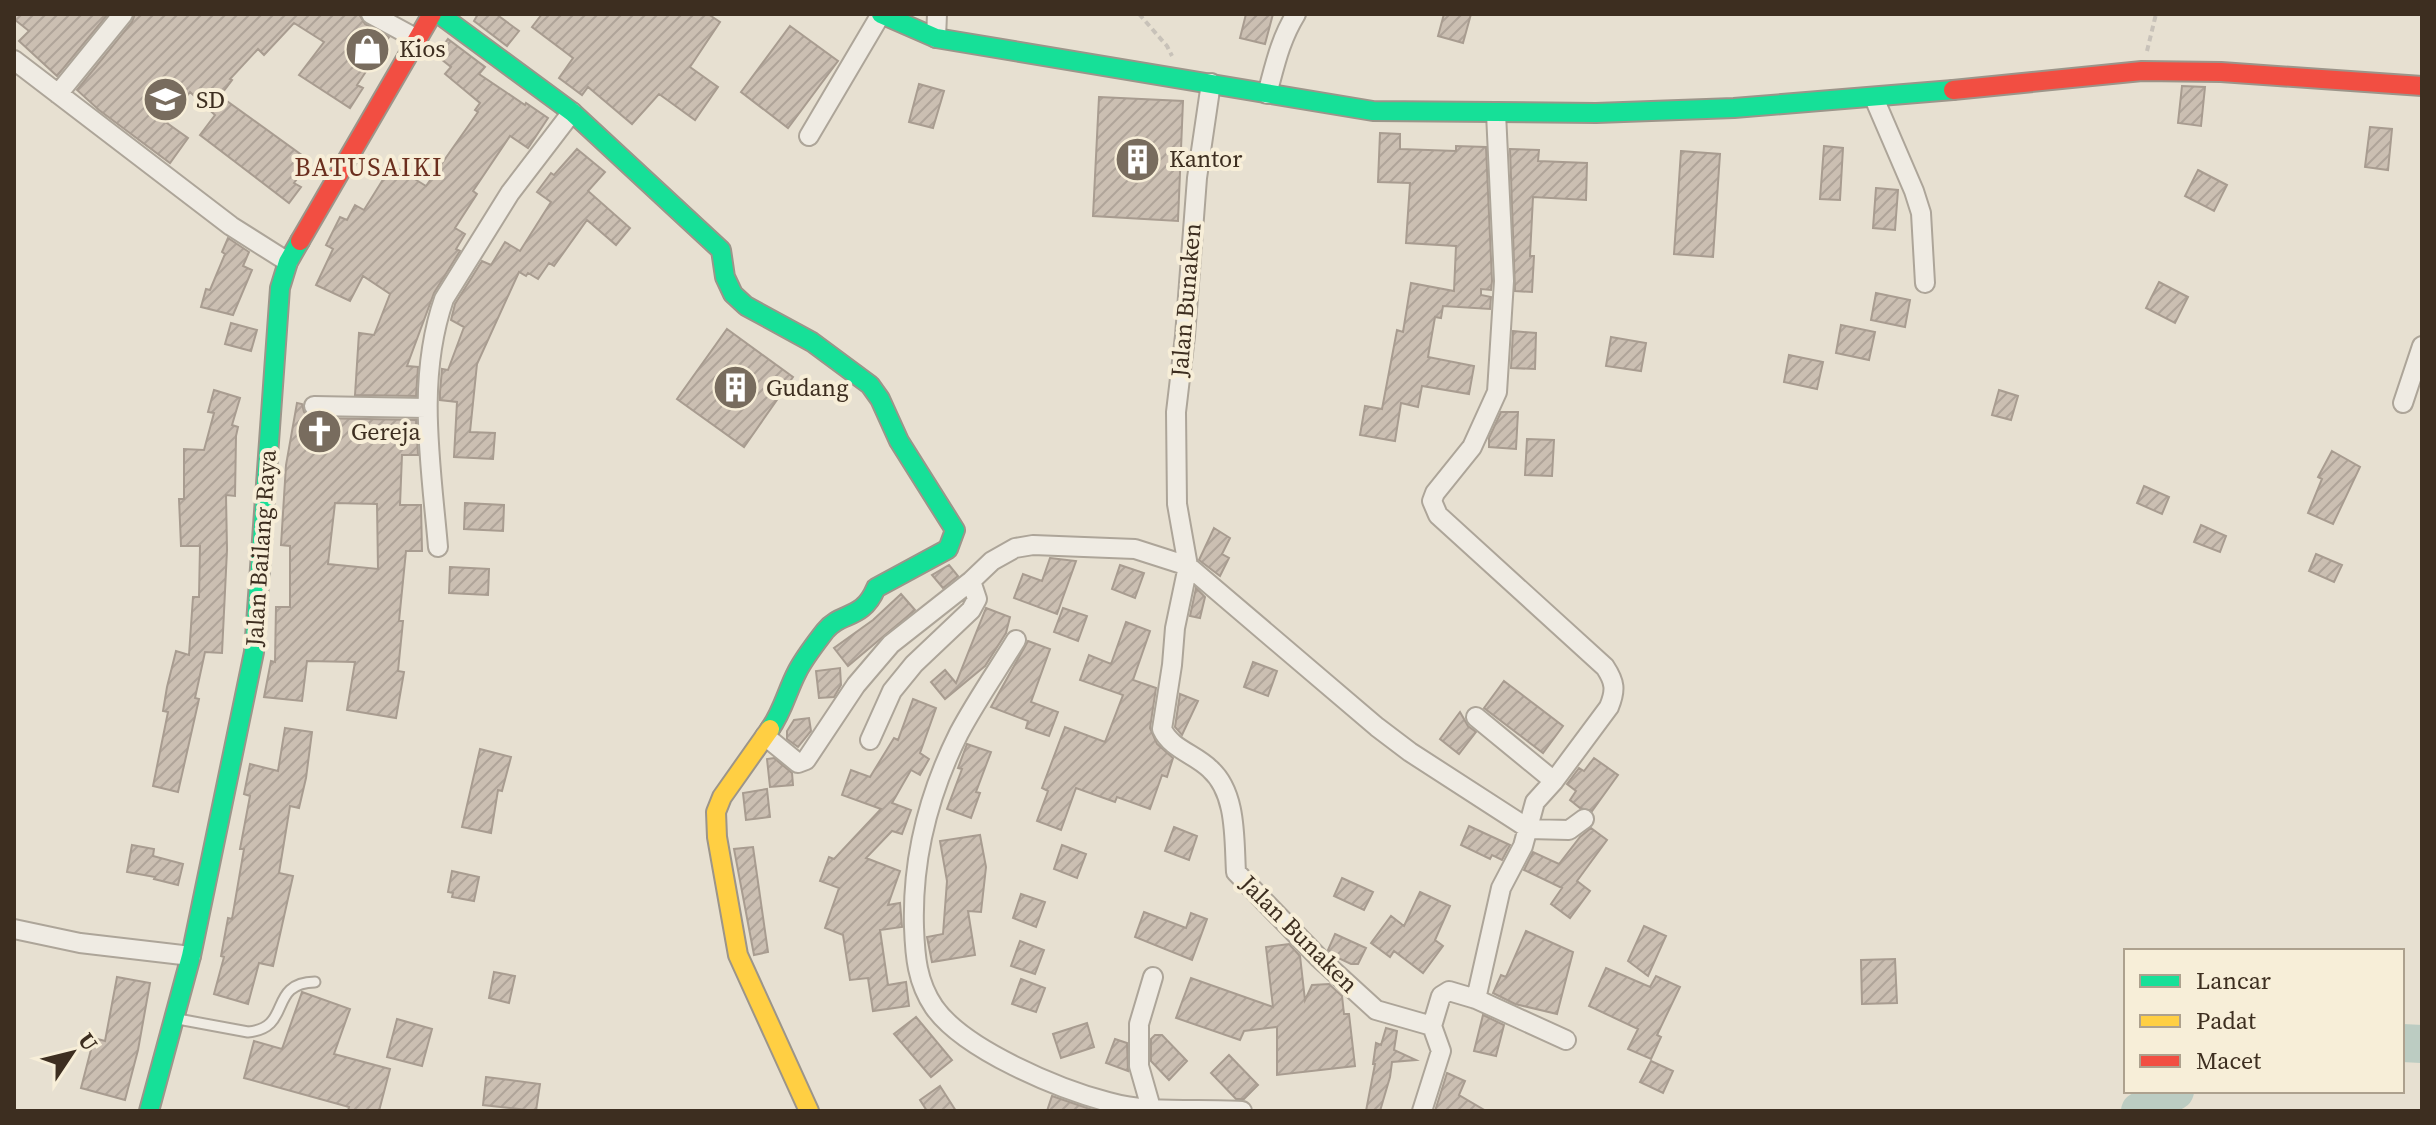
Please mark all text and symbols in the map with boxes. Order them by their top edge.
shop icon: Kios [344,25,392,73]
place label: Kios [399,32,446,65]
school or university icon: SD [141,76,189,124]
place label: SD [196,83,225,116]
building icon: Kantor [1114,135,1162,183]
place label: Kantor [1169,142,1242,175]
district label: BATUSAIKI [294,149,444,185]
street label: Jalan Bunaken [1162,222,1209,379]
building icon: Gudang [711,364,759,412]
place label: Gudang [766,371,849,404]
church icon: Gereja [296,408,344,456]
place label: Gereja [351,415,421,448]
street label: Jalan Bailang Raya [237,448,284,649]
street label: Jalan Bunaken [1232,867,1366,1000]
legend [2124,949,2404,1093]
text: Lancar [2196,964,2271,997]
text: Padat [2196,1004,2256,1037]
north arrow [32,1013,112,1093]
text: U [71,1026,105,1057]
text: Macet [2196,1044,2261,1077]

